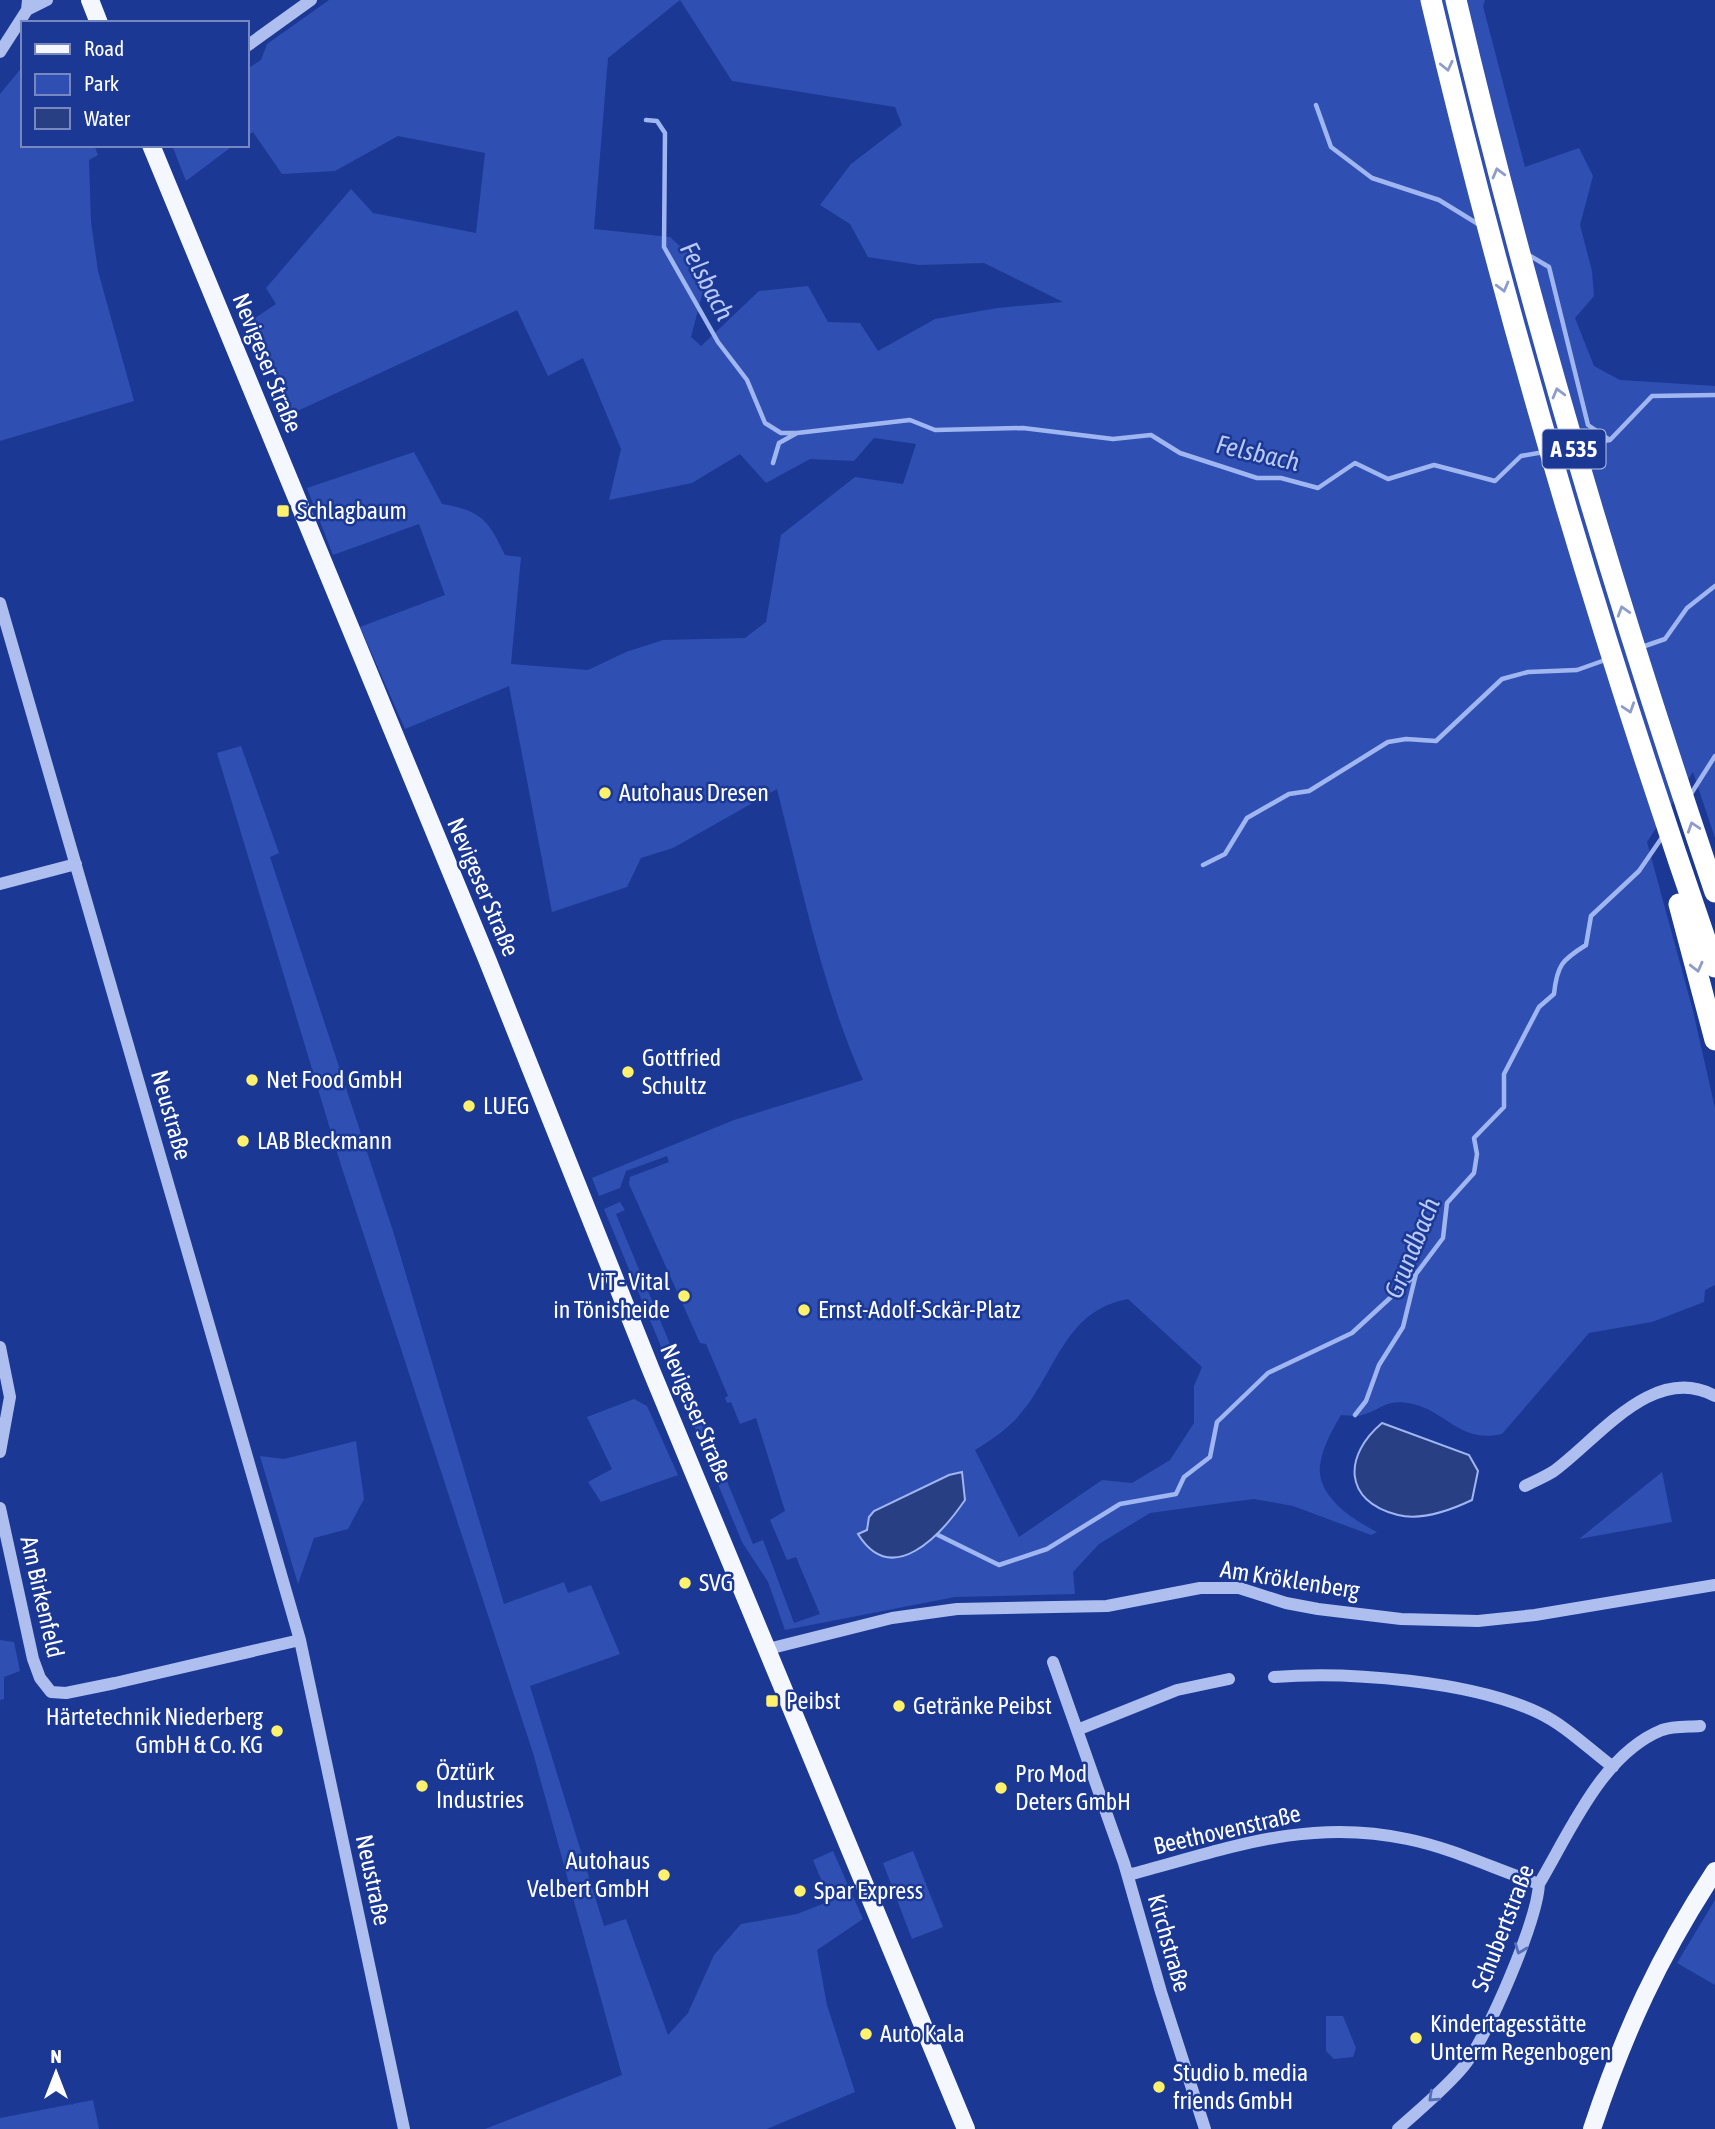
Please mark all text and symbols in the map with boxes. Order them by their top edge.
legend [21,21,248,147]
text: Road [84,36,124,60]
one-way arrow [1439,60,1453,72]
text: Park [84,71,119,95]
text: Water [84,106,131,130]
one-way arrow [1492,167,1506,179]
water label: Felsbach [674,237,740,326]
one-way arrow [1495,281,1509,293]
street label: Nevigeser Straße [227,289,308,436]
one-way arrow [1551,387,1566,399]
water label: Felsbach [1213,429,1303,477]
road number: A 535 [1542,430,1606,468]
place label: Schlagbaum [297,497,407,524]
marker: Schlagbaum [275,503,291,519]
one-way arrow [1617,605,1632,617]
one-way arrow [1621,701,1635,713]
place label: Autohaus Dresen [619,779,769,806]
marker: Autohaus Dresen [597,785,613,801]
street label: Nevigeser Straße [442,814,525,960]
one-way arrow [1687,821,1702,833]
one-way arrow [1689,961,1703,973]
place label: Gottfried Schultz [642,1044,721,1099]
marker: Gottfried Schultz [620,1064,636,1080]
place label: Net Food GmbH [266,1066,403,1093]
street label: Neustraße [146,1067,197,1163]
marker: Net Food GmbH [244,1072,260,1088]
place label: LUEG [483,1092,529,1119]
marker: LUEG [461,1098,477,1114]
place label: LAB Bleckmann [257,1127,392,1154]
marker: LAB Bleckmann [235,1133,251,1149]
water label: Grundbach [1378,1193,1446,1303]
place label: ViT - Vital in Tönisheide [553,1268,671,1323]
marker: ViT - Vital in Tönisheide [676,1288,692,1304]
place label: Ernst-Adolf-Sckär-Platz [818,1296,1021,1323]
marker: Ernst-Adolf-Sckär-Platz [796,1302,812,1318]
street label: Nevigeser Straße [655,1340,738,1486]
street label: Am Birkenfeld [15,1533,70,1660]
street label: Am Kröklenberg [1219,1555,1362,1604]
place label: SVG [699,1569,733,1596]
marker: SVG [677,1575,693,1591]
place label: Peibst [786,1687,841,1714]
place label: Getränke Peibst [913,1692,1052,1719]
marker: Peibst [764,1693,780,1709]
marker: Getränke Peibst [891,1698,907,1714]
place label: Härtetechnik Niederberg GmbH & Co. KG [46,1703,264,1758]
marker: Härtetechnik Niederberg GmbH & Co. KG [269,1723,285,1739]
place label: Öztürk Industries [436,1758,524,1813]
place label: Pro Mod Deters GmbH [1015,1760,1131,1815]
marker: Öztürk Industries [414,1778,430,1794]
marker: Pro Mod Deters GmbH [993,1780,1009,1796]
street label: Beethovenstraße [1151,1799,1303,1860]
street label: Neustraße [351,1832,396,1928]
place label: Autohaus Velbert GmbH [527,1847,650,1902]
street label: Schubertstraße [1466,1861,1539,1995]
marker: Autohaus Velbert GmbH [656,1867,672,1883]
place label: Spar Express [814,1877,923,1904]
marker: Spar Express [792,1883,808,1899]
street label: Kirchstraße [1143,1891,1196,1995]
one-way arrow [1514,1942,1528,1954]
place label: Kindertagesstätte Unterm Regenbogen [1430,2010,1611,2065]
place label: Auto Kala [880,2020,965,2047]
marker: Auto Kala [858,2026,874,2042]
marker: Kindertagesstätte Unterm Regenbogen [1408,2030,1424,2046]
north arrow [21,2038,91,2108]
text: N [50,2045,62,2067]
place label: Studio b. media friends GmbH [1173,2059,1308,2114]
marker: Studio b. media friends GmbH [1151,2079,1167,2095]
one-way arrow [1428,2089,1441,2101]

